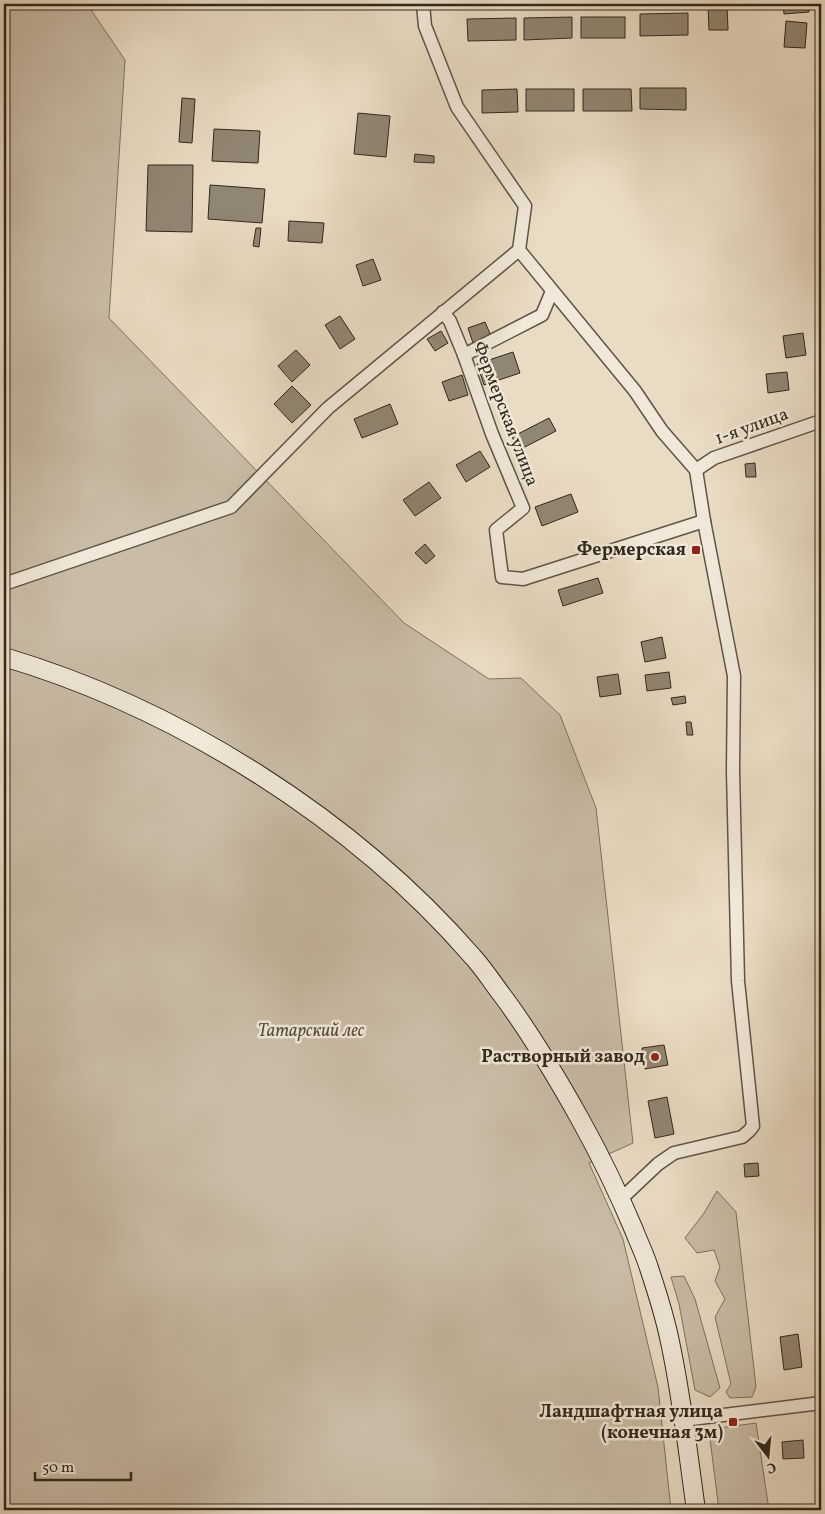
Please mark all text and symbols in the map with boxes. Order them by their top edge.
street label: Фермерская улица [466,338,544,490]
street label: 1-я улица [712,402,792,452]
place label: Фермерская [577,538,686,563]
marker: Фермерская [690,544,702,556]
park label: Татарский лес [258,1019,365,1044]
place label: Растворный завод [481,1045,645,1070]
marker: Растворный завод [649,1051,661,1063]
place label: Ландшафтная улица (конечная 3м) [539,1400,723,1446]
marker: Ландшафтная улица (конечная 3м) [727,1416,739,1428]
north arrow [742,1432,792,1482]
scale bar [35,1449,131,1481]
text: С [764,1457,778,1477]
text: 50 m [42,1458,74,1479]

